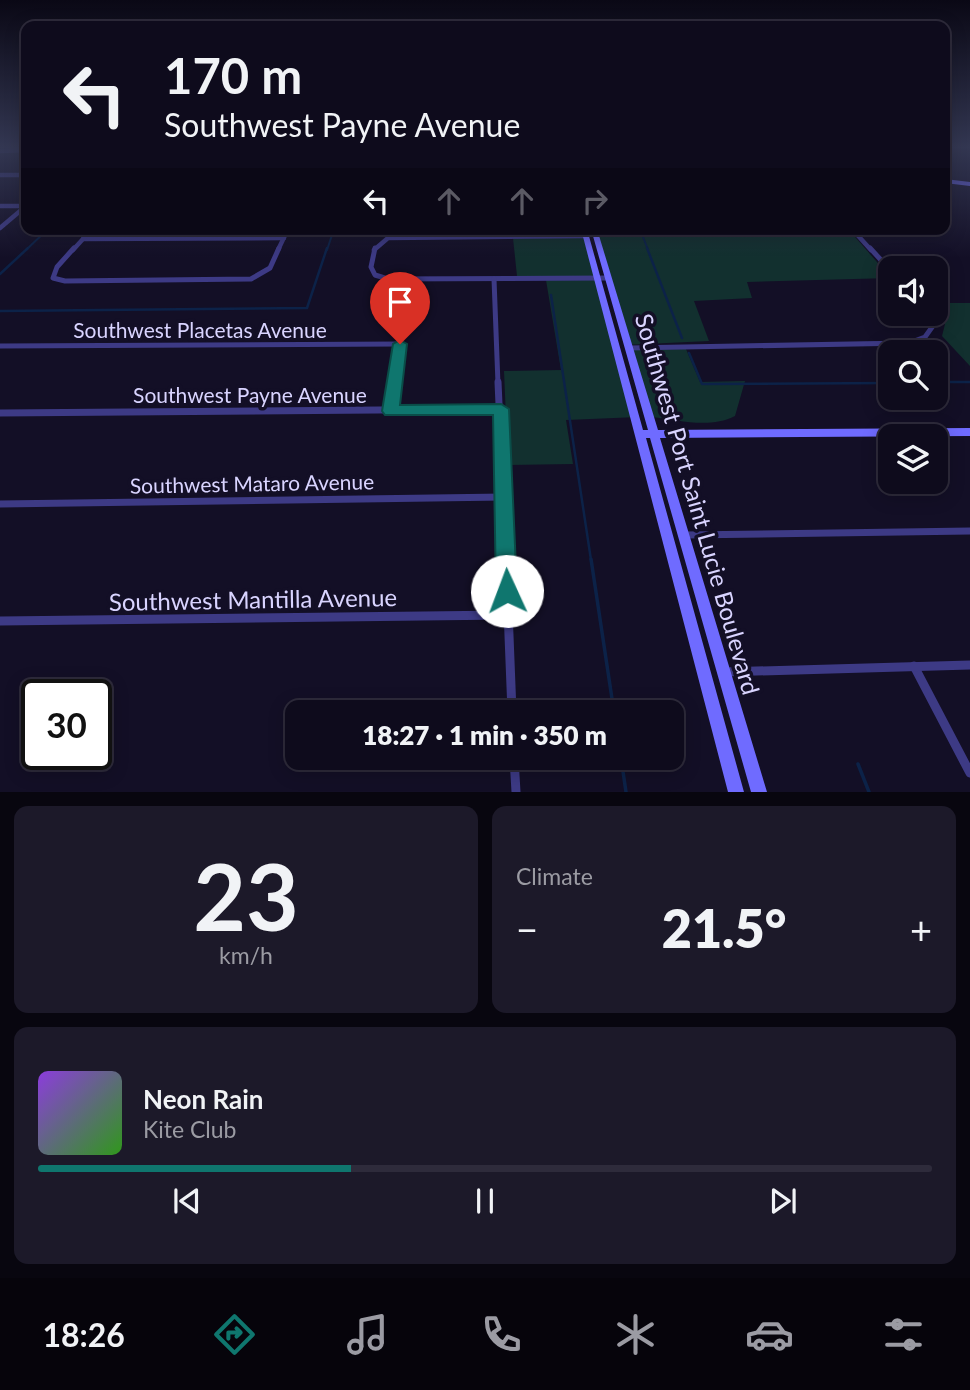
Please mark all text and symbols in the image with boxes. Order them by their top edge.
text: 170 m [164,46,302,104]
icon: left [49,49,140,140]
text: Southwest Payne Avenue [164,105,520,144]
icon: left [357,182,395,220]
icon: ahead [430,182,468,220]
icon: ahead [503,182,541,220]
icon: right [576,182,614,220]
map controls [878,256,948,494]
button: sound [878,256,948,326]
pin [370,272,430,344]
icon: arrive [381,283,419,321]
street label: Southwest Port Saint Lucie Boulevard [630,310,766,698]
street label: Southwest Placetas Avenue [73,317,327,342]
button: search [878,340,948,410]
street label: Southwest Payne Avenue [133,382,367,407]
button: layers [878,424,948,494]
street label: Southwest Mataro Avenue [130,468,374,498]
position arrow [470,554,544,628]
street label: Southwest Mantilla Avenue [109,582,397,616]
speed limit sign: 30 [21,679,112,770]
text: 18:27 · 1 min · 350 m [362,719,607,751]
text: 23 [193,841,299,950]
text: Climate [516,862,593,890]
text: 21.5° [662,897,786,959]
text: − [516,906,538,952]
text: + [910,906,932,952]
text: km/h [219,941,273,969]
text: Neon Rain [143,1083,263,1115]
text: Kite Club [143,1115,236,1143]
icon: previous [168,1182,206,1220]
icon: pause [466,1182,504,1220]
icon: next [764,1182,802,1220]
icon: directions [210,1310,259,1359]
icon: music [343,1310,392,1359]
icon: phone [477,1310,526,1359]
icon: climate [611,1310,660,1359]
icon: car [745,1310,794,1359]
icon: filters [879,1310,928,1359]
text: 18:26 [42,1315,125,1354]

